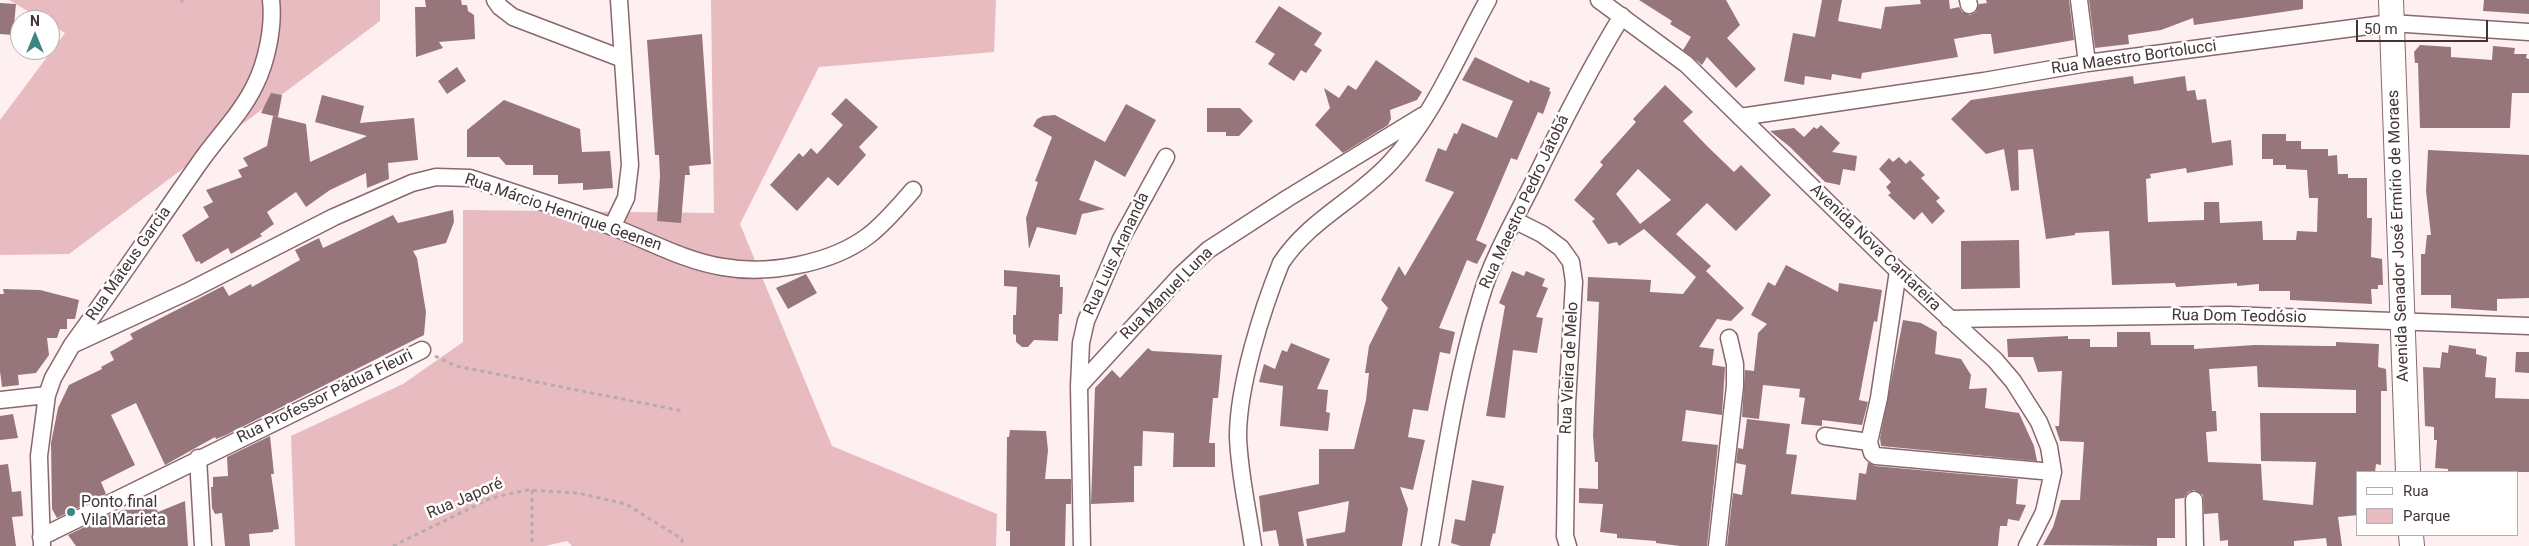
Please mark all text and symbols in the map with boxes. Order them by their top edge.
north arrow [10,10,60,60]
scale bar [2359,10,2492,42]
text: N [30,13,40,29]
text: 50 m [2364,20,2398,38]
street label: Rua Maestro Bortolucci [2050,37,2218,79]
street label: Avenida Senador José Ermírio de Moraes [2384,90,2414,382]
street label: Rua Maestro Pedro Jatobá [1476,112,1574,292]
street label: Rua Márcio Henrique Geenen [462,170,664,256]
street label: Avenida Nova Cantareira [1806,180,1944,316]
street label: Rua Luis Arananda [1080,190,1154,318]
street label: Rua Mateus Garcia [83,203,175,325]
street label: Rua Manuel Luna [1117,244,1217,344]
street label: Rua Vieira de Melo [1557,301,1583,435]
street label: Rua Dom Teodósio [2171,306,2307,328]
street label: Rua Professor Pádua Fleuri [234,346,416,448]
legend [2356,471,2519,536]
street label: Rua Japoré [424,474,506,524]
text: Rua [2403,482,2429,500]
place label: Ponto final Vila Marieta [81,493,166,531]
marker: Ponto final Vila Marieta [65,506,77,518]
text: Parque [2403,507,2450,525]

